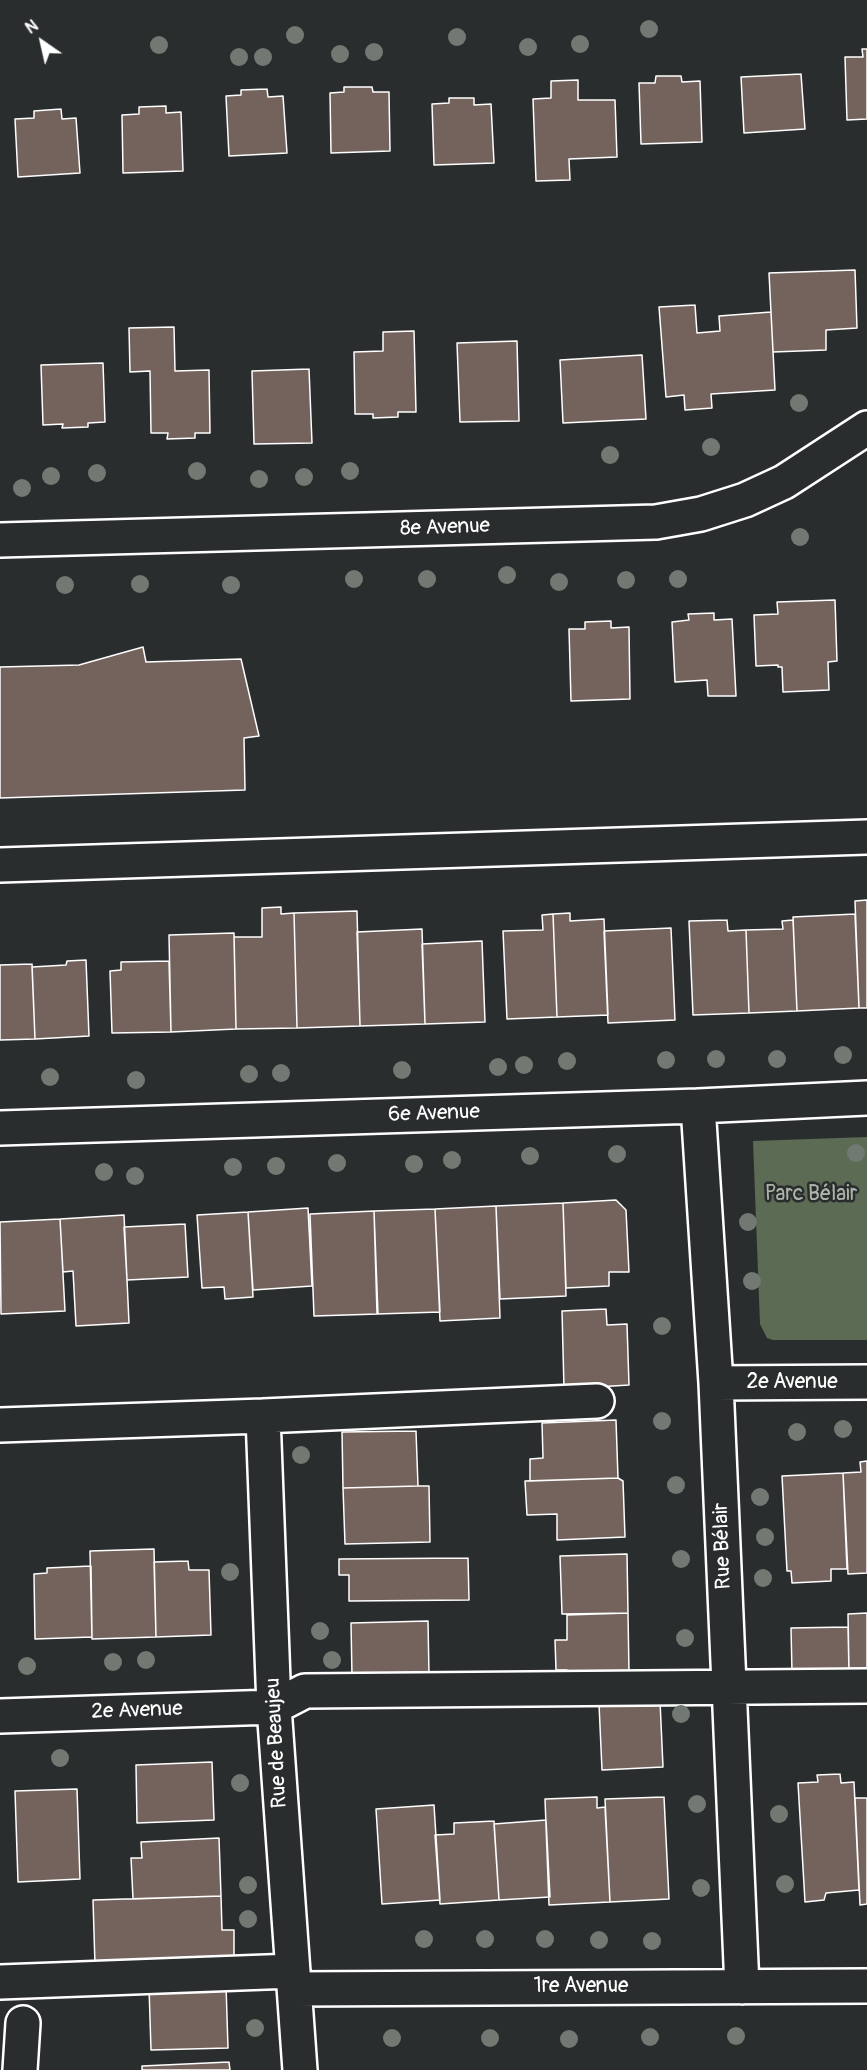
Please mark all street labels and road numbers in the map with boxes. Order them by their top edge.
street label: 8e Avenue [400,514,490,542]
street label: 6e Avenue [388,1100,480,1128]
street label: 2e Avenue [746,1370,838,1396]
street label: Rue Bélair [709,1502,737,1590]
street label: Rue de Beaujeu [261,1677,293,1809]
street label: 2e Avenue [91,1697,183,1725]
street label: 1re Avenue [534,1974,628,2000]

